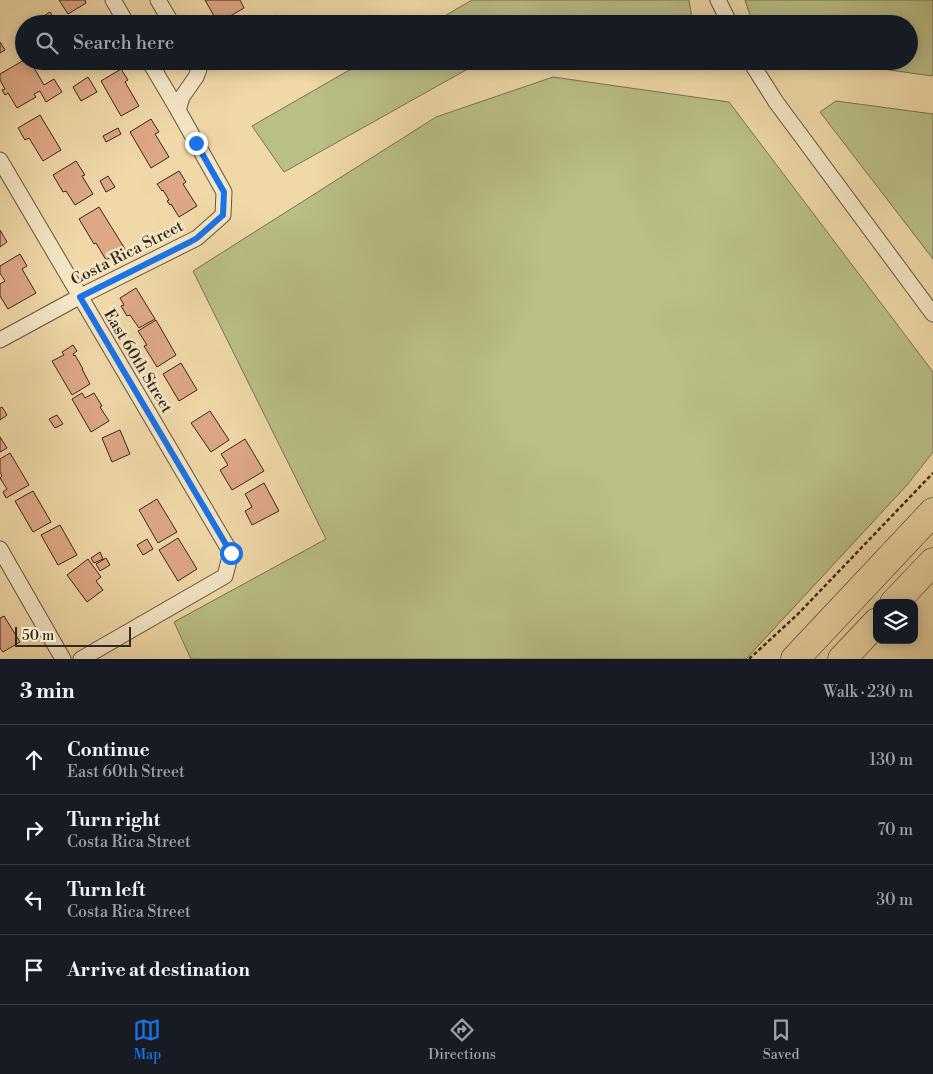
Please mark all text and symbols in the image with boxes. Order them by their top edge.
search box [15,15,918,70]
icon: search [33,29,61,57]
text: Search here [73,31,174,55]
route end [185,132,208,155]
street label: Costa Rica Street [67,216,187,290]
street label: East 60th Street [99,305,177,417]
route start [220,542,243,565]
map controls [873,599,918,644]
button: layers [873,599,918,644]
scale bar [15,624,131,647]
text: 50 m [22,627,54,645]
text: 3 min [20,679,75,705]
text: Walk · 230 m [823,682,913,702]
text: Continue [67,738,150,762]
icon: ahead [20,746,48,774]
text: 130 m [869,750,913,770]
text: East 60th Street [67,762,185,782]
text: Turn right [67,808,160,832]
icon: right [20,816,48,844]
text: 70 m [877,820,913,840]
text: Costa Rica Street [67,832,191,852]
text: Turn left [67,878,146,902]
icon: left [20,886,48,914]
text: 30 m [876,890,913,910]
text: Costa Rica Street [67,902,191,922]
icon: arrive [20,956,48,984]
text: Arrive at destination [67,958,250,982]
tab: Map [133,1016,161,1064]
tab: Directions [428,1016,496,1064]
tab: Saved [763,1016,800,1064]

